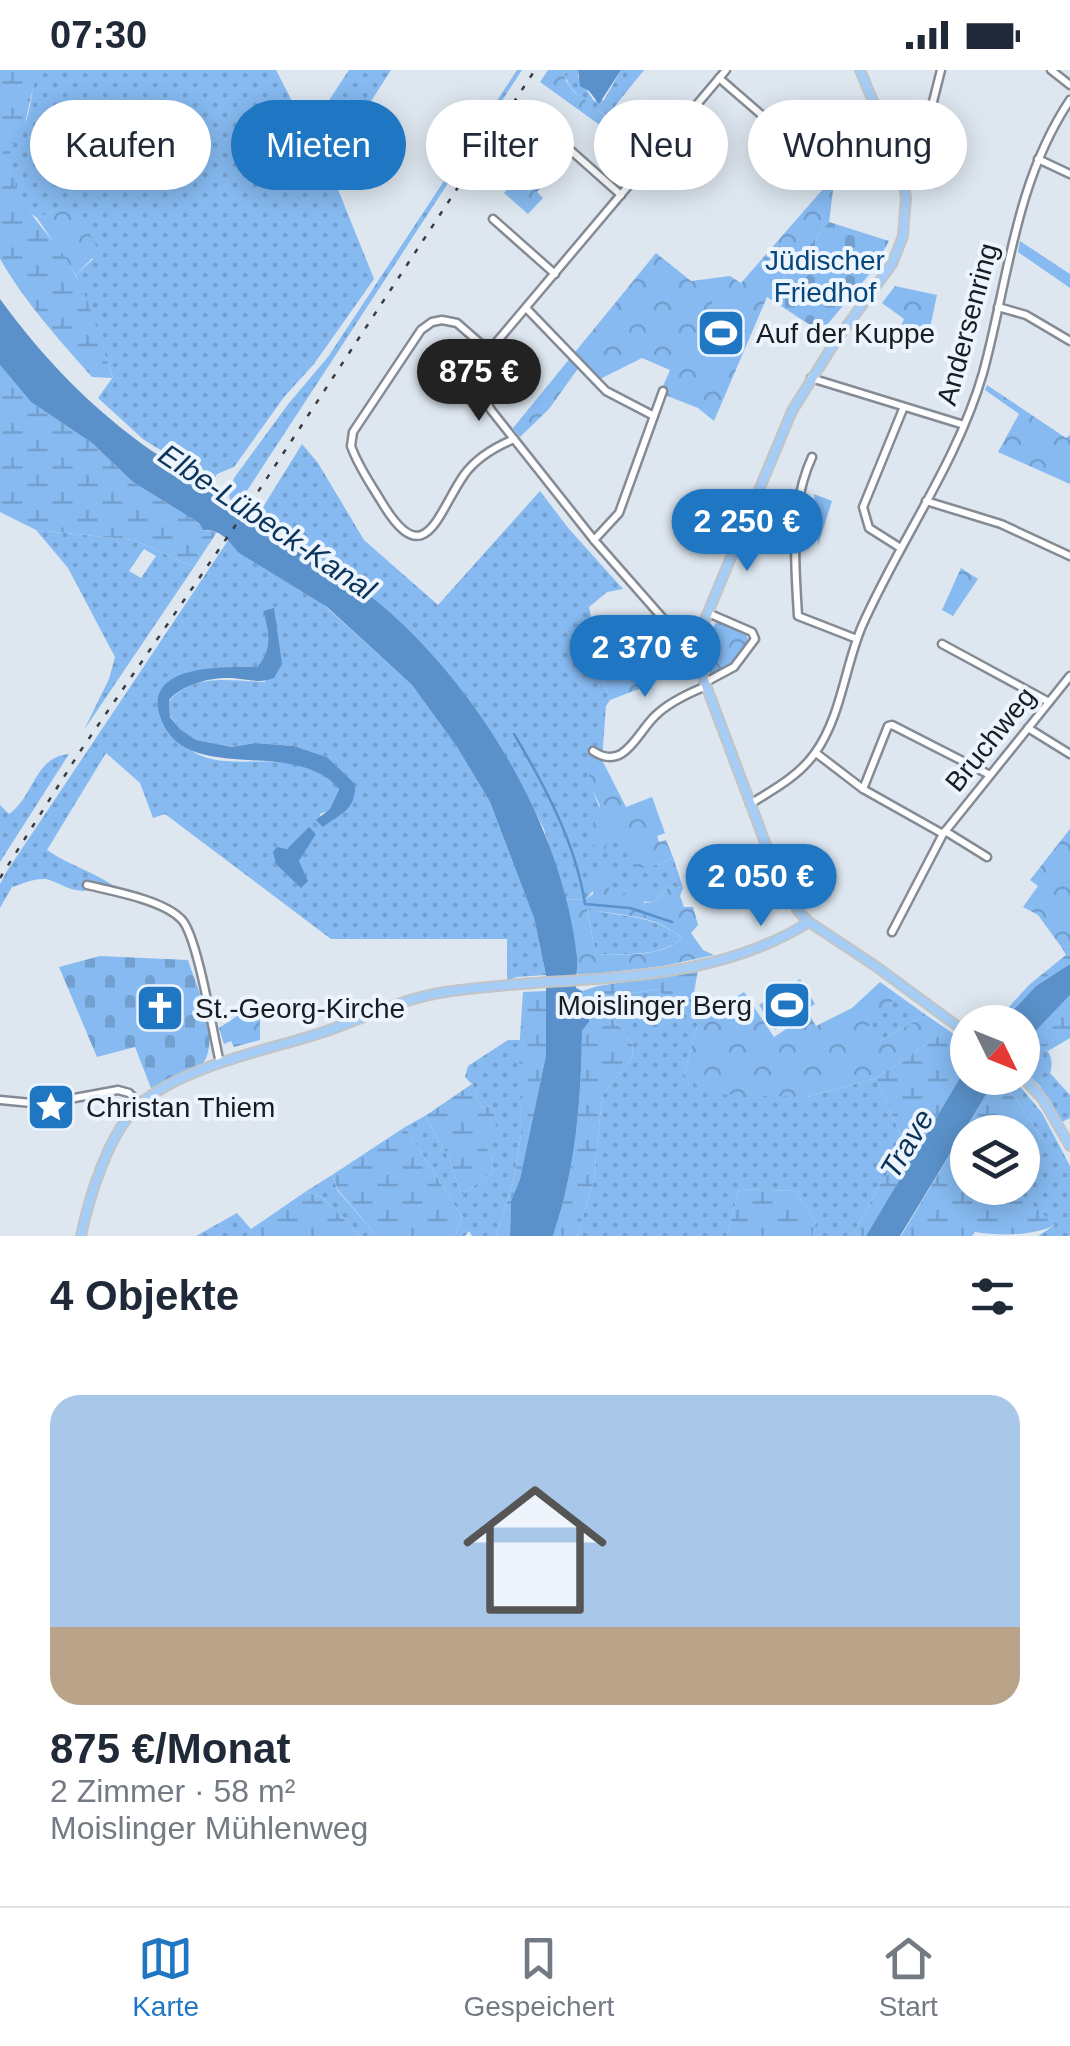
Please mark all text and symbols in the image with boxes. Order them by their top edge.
text: 07:30 [50,14,147,56]
chip: Kaufen [30,100,211,190]
chip: Mieten [231,100,406,190]
chip: Filter [426,100,574,190]
chip: Neu [594,100,728,190]
chip: Wohnung [748,100,967,190]
street label: Andersenring [931,240,1004,409]
park label: Jüdischer Friedhof [765,245,885,308]
sports icon: Auf der Kuppe [695,307,747,359]
place label: Auf der Kuppe [756,318,935,349]
pin: 875 € [409,339,549,424]
text: 875 € [439,353,519,389]
water label: Elbe-Lübeck-Kanal [153,437,383,607]
pin: 2 250 € [655,489,839,574]
text: 2 250 € [694,503,800,539]
pin: 2 370 € [553,615,737,700]
text: 2 370 € [592,629,698,665]
street label: Bruchweg [939,681,1042,797]
pin: 2 050 € [669,844,853,929]
text: 2 050 € [708,858,814,894]
sports icon: Moislinger Berg [761,979,813,1031]
church icon: St.-Georg-Kirche [134,982,186,1034]
place label: Moislinger Berg [557,990,752,1021]
place label: St.-Georg-Kirche [195,993,405,1024]
north arrow [950,1005,1040,1095]
map controls [950,1005,1040,1205]
place icon: Christan Thiem [25,1081,77,1133]
place label: Christan Thiem [86,1092,275,1123]
water label: Trave [873,1103,940,1184]
button: layers [950,1115,1040,1205]
icon: filters [965,1269,1020,1324]
text: 4 Objekte [50,1272,239,1319]
icon: home [445,1460,625,1640]
text: 875 €/Monat [50,1725,290,1772]
text: 2 Zimmer · 58 m² [50,1773,295,1809]
text: Moislinger Mühlenweg [50,1810,368,1846]
tab: Karte [132,1931,199,2023]
tab: Gespeichert [463,1931,614,2023]
tab: Start [879,1931,938,2023]

